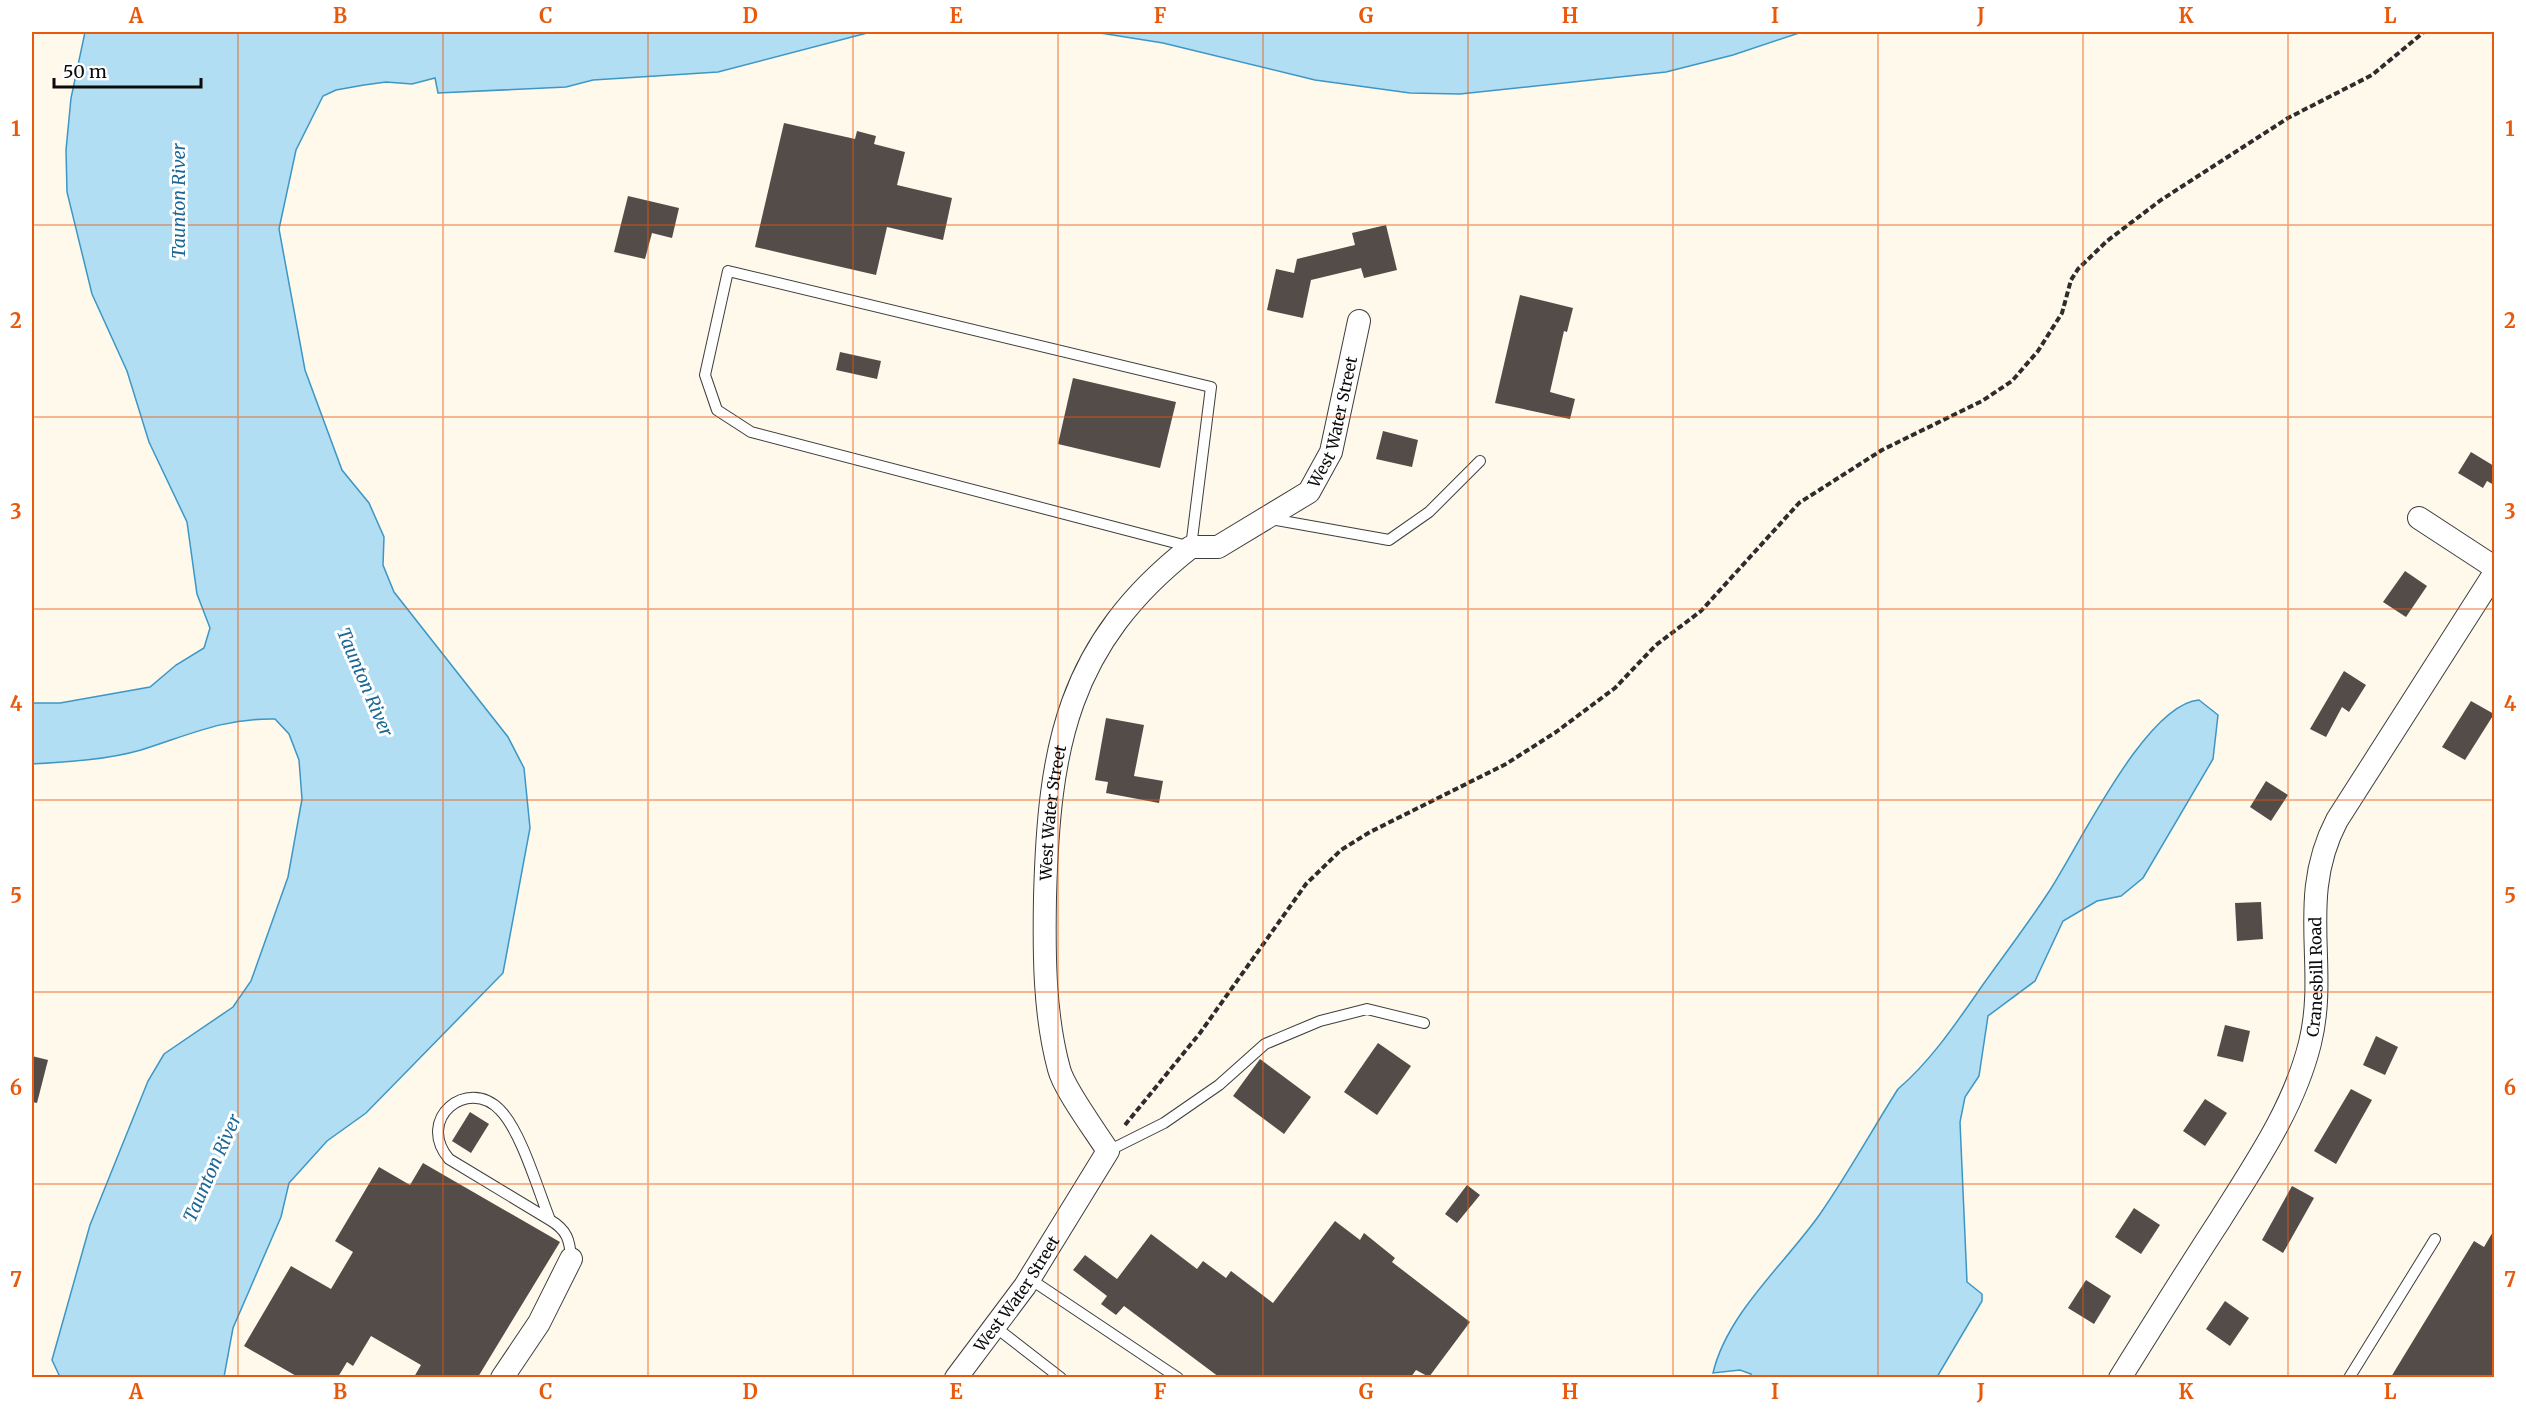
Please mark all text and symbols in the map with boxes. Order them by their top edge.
text: A [128,3,144,28]
text: B [333,3,347,28]
text: C [539,3,553,28]
text: D [742,3,758,28]
text: E [949,3,963,28]
text: F [1154,3,1167,28]
text: G [1359,3,1374,28]
text: H [1562,3,1578,28]
text: I [1771,3,1779,28]
text: J [1976,3,1985,28]
text: K [2179,3,2194,28]
text: L [2384,3,2397,28]
scale bar [54,51,201,89]
text: 50 m [63,60,107,83]
text: 1 [11,116,21,141]
text: 1 [2505,116,2515,141]
water label: Taunton River [167,143,190,259]
text: 2 [10,308,22,333]
text: 2 [2504,308,2516,333]
street label: West Water Street [1303,354,1361,492]
text: 3 [10,499,22,524]
text: 3 [2504,499,2516,524]
water label: Taunton River [332,624,398,740]
text: 4 [10,691,23,716]
text: 4 [2504,691,2517,716]
street label: West Water Street [1035,742,1070,882]
text: 5 [10,883,22,908]
text: 5 [2504,883,2516,908]
street label: Cranesbill Road [2302,917,2327,1038]
text: 6 [10,1075,22,1100]
text: 6 [2504,1075,2516,1100]
water label: Taunton River [178,1110,246,1225]
street label: West Water Street [969,1231,1064,1356]
text: 7 [10,1267,22,1292]
text: 7 [2504,1267,2516,1292]
text: A [128,1379,144,1404]
text: B [333,1379,347,1404]
text: C [539,1379,553,1404]
text: D [742,1379,758,1404]
text: E [949,1379,963,1404]
text: F [1154,1379,1167,1404]
text: G [1359,1379,1374,1404]
text: H [1562,1379,1578,1404]
text: I [1771,1379,1779,1404]
text: J [1976,1379,1985,1404]
text: K [2179,1379,2194,1404]
text: L [2384,1379,2397,1404]

